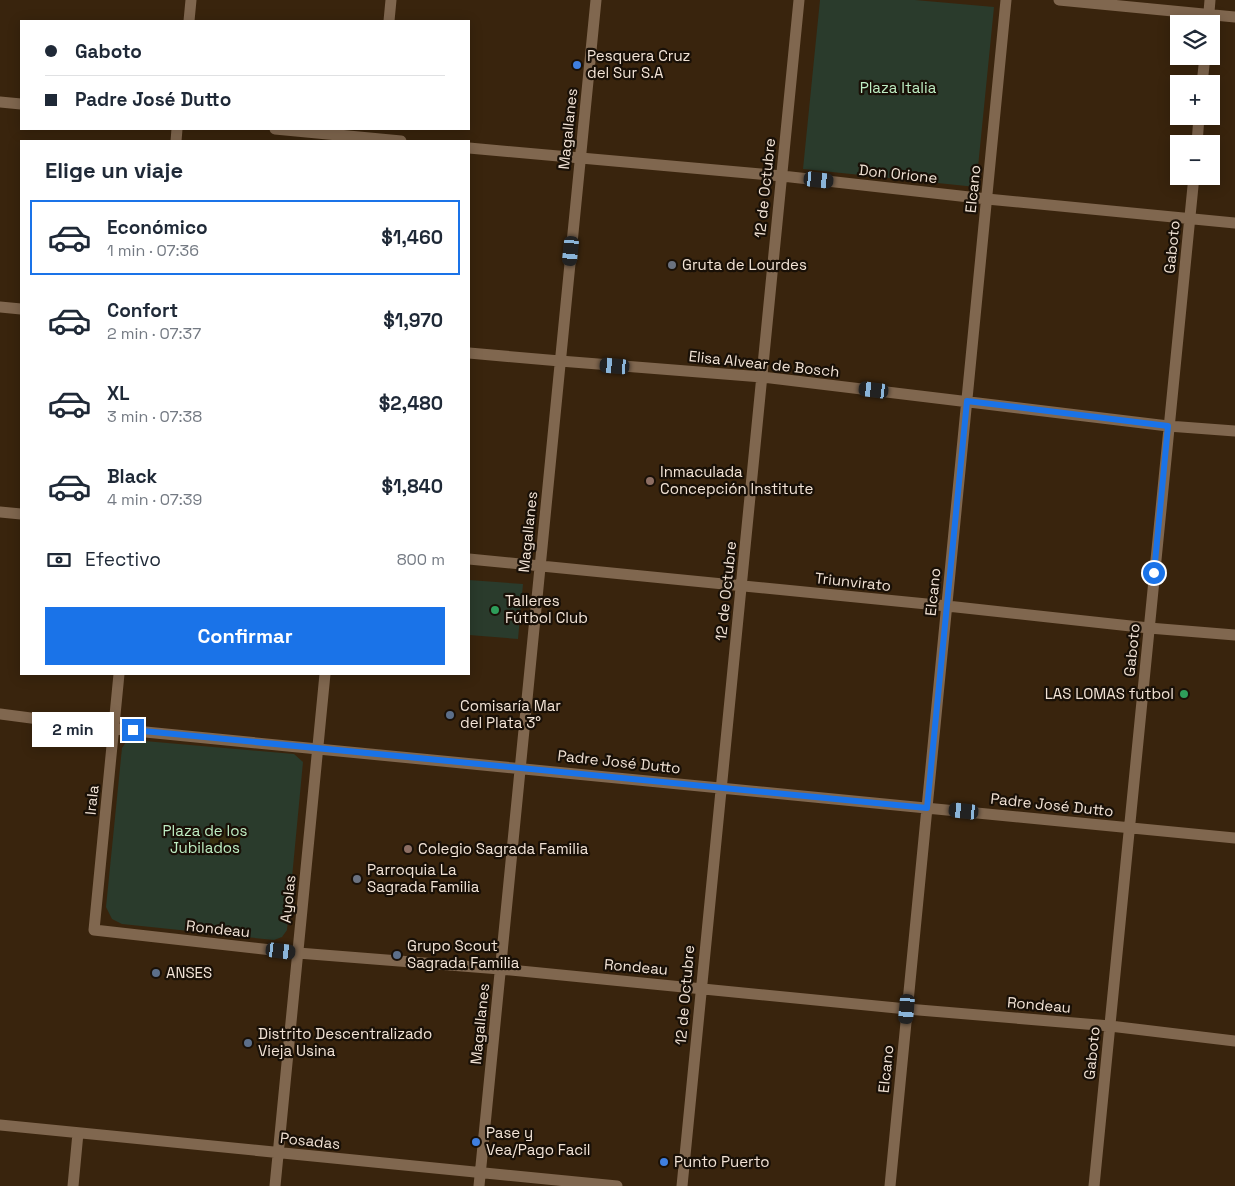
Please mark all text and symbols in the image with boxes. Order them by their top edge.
map controls [1170,15,1220,185]
button: layers [1170,15,1220,65]
text: Gaboto [75,39,142,64]
place label: Pesquera Cruz del Sur S.A [587,46,690,82]
marker: Pesquera Cruz del Sur S.A [571,59,583,71]
button: + [1170,75,1220,125]
park label: Plaza Italia [860,78,937,97]
text: Padre José Dutto [75,87,231,112]
street label: Magallanes [554,87,581,171]
button: − [1170,135,1220,185]
street label: 12 de Octubre [750,137,779,239]
text: Elige un viaje [45,156,183,184]
street label: Don Orione [858,160,938,187]
street label: Elcano [961,164,984,214]
car [803,171,834,189]
icon: car [47,215,92,260]
text: Económico [107,215,208,240]
street label: Gaboto [1159,220,1184,274]
text: $1,460 [381,225,443,250]
car [561,235,580,267]
text: 1 min · 07:36 [107,240,199,261]
place label: Gruta de Lourdes [682,255,807,274]
marker: Gruta de Lourdes [666,259,678,271]
icon: car [47,298,92,343]
text: Confort [107,298,178,323]
text: $1,970 [383,308,443,333]
text: 2 min · 07:37 [107,323,201,344]
street label: Elisa Alvear de Bosch [688,346,840,381]
car [599,357,630,375]
icon: car [47,381,92,426]
text: XL [107,381,130,406]
car [858,381,889,399]
text: $2,480 [379,391,443,416]
text: 3 min · 07:38 [107,406,202,427]
place label: Inmaculada Concepción Institute [660,462,813,498]
icon: car [47,464,92,509]
text: Black [107,464,157,489]
text: $1,840 [382,474,443,499]
marker: Inmaculada Concepción Institute [644,475,656,487]
text: 4 min · 07:39 [107,489,202,510]
street label: Magallanes [514,490,541,574]
street label: 12 de Octubre [711,540,740,642]
icon: cash [45,546,73,574]
text: Efectivo [85,547,161,572]
text: 800 m [397,549,445,570]
route start [1143,562,1165,584]
street label: Elcano [921,567,944,617]
street label: Triunvirato [814,568,892,595]
place label: Talleres Fútbol Club [505,591,588,627]
marker: Talleres Fútbol Club [489,604,501,616]
button: Confirmar [45,607,445,665]
street label: Gaboto [1119,623,1144,677]
place label: LAS LOMAS futbol [1045,684,1174,703]
marker: LAS LOMAS futbol [1178,688,1190,700]
place label: Comisaría Mar del Plata 3° [460,696,561,732]
marker: Comisaría Mar del Plata 3° [444,709,456,721]
callout: 2 min [33,712,116,748]
text: 2 min [52,719,94,740]
route end [122,719,144,741]
street label: Padre José Dutto [557,746,682,777]
street label: Irala [80,784,103,816]
street label: Padre José Dutto [990,789,1115,820]
car [948,802,979,820]
park label: Plaza de los Jubilados [163,821,247,857]
place label: Colegio Sagrada Familia [418,839,589,858]
marker: Colegio Sagrada Familia [402,843,414,855]
place label: Parroquia La Sagrada Familia [367,860,480,896]
marker: Parroquia La Sagrada Familia [351,873,363,885]
street label: Ayolas [276,874,299,924]
street label: Rondeau [185,916,251,941]
place label: Grupo Scout Sagrada Familia [407,936,520,972]
car [265,942,296,960]
street label: 12 de Octubre [671,944,698,1046]
marker: Grupo Scout Sagrada Familia [391,949,403,961]
street label: Rondeau [603,954,669,979]
place label: ANSES [166,963,212,982]
marker: ANSES [150,967,162,979]
street label: Magallanes [466,982,493,1066]
street label: Rondeau [1006,992,1072,1017]
car [898,993,915,1025]
place label: Distrito Descentralizado Vieja Usina [258,1024,432,1060]
street label: Gaboto [1079,1026,1104,1080]
marker: Distrito Descentralizado Vieja Usina [242,1037,254,1049]
street label: Elcano [874,1044,897,1094]
place label: Pase y Vea/Pago Facil [486,1123,591,1159]
street label: Posadas [279,1128,341,1153]
marker: Pase y Vea/Pago Facil [470,1136,482,1148]
place label: Punto Puerto [674,1152,770,1171]
marker: Punto Puerto [658,1156,670,1168]

